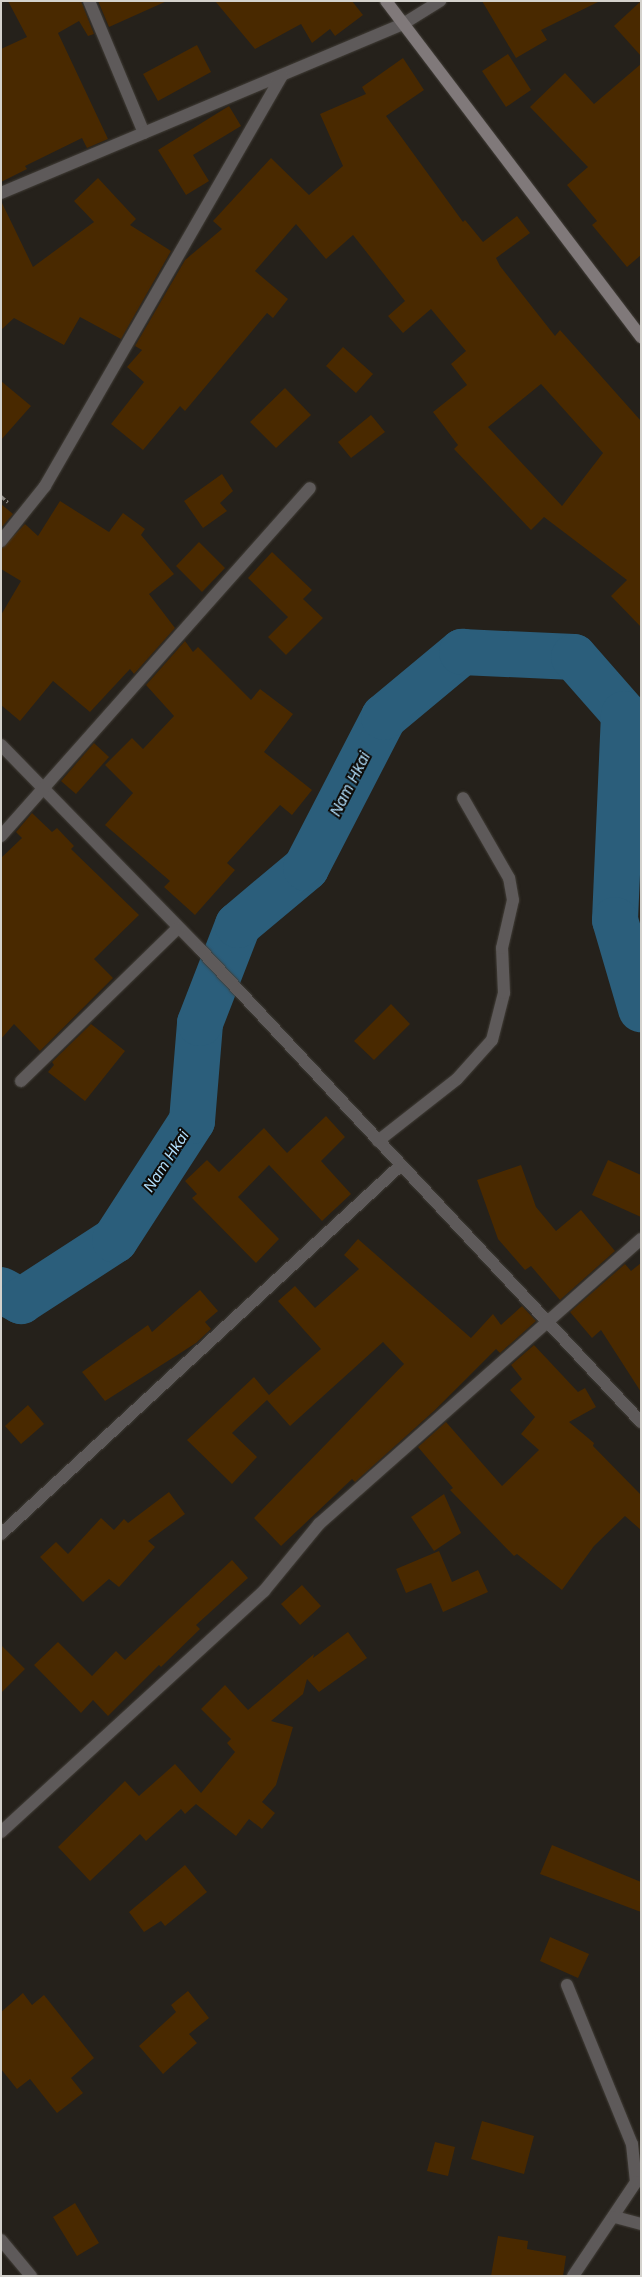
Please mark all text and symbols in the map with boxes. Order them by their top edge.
water label: Nam Hkai [326,749,374,819]
water label: Nam Hkai [139,1127,193,1195]

